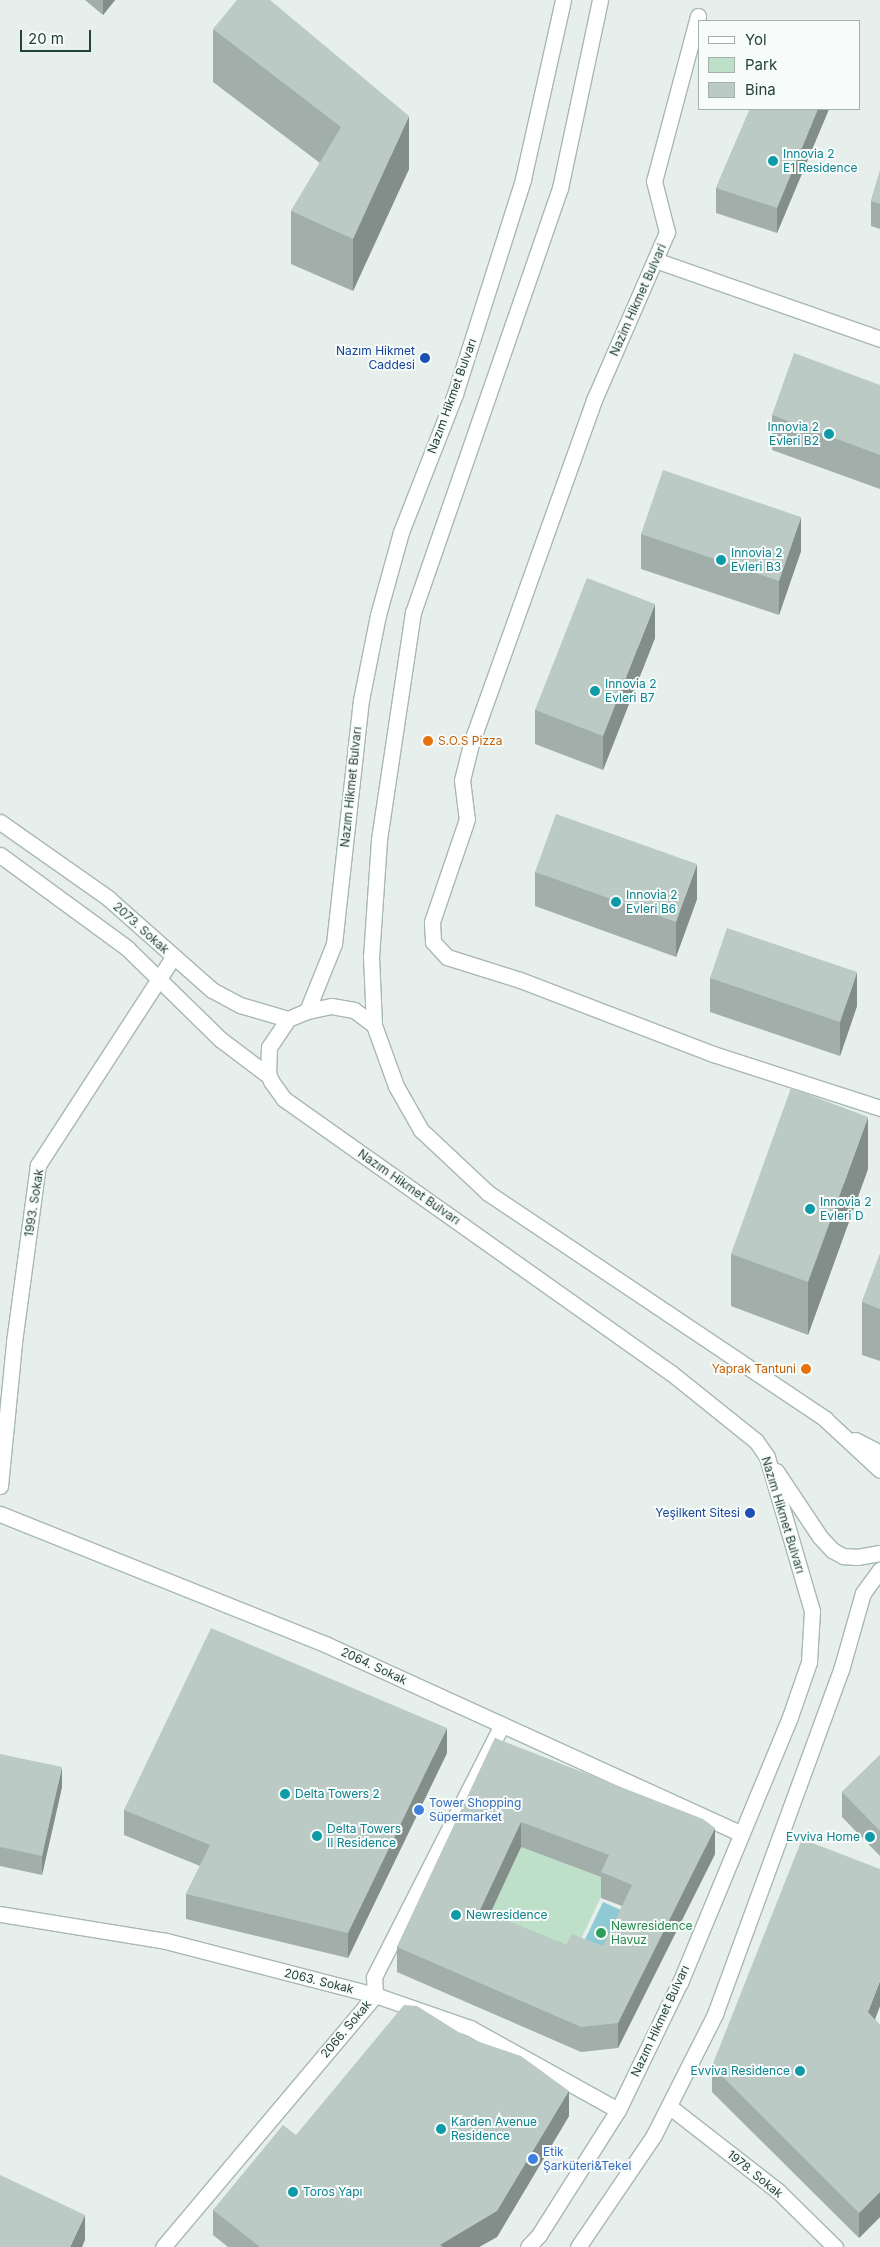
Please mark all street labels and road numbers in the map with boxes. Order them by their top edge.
street label: Nazim Hikmet Bulvari [607,242,669,358]
street label: Nazım Hikmet Bulvarı [424,337,480,455]
street label: Nazım Hikmet Bulvarı [337,726,365,848]
street label: 2073. Sokak [110,899,172,957]
street label: Nazım Hikmet Bulvarı [355,1146,463,1228]
street label: 1993. Sokak [22,1168,46,1238]
street label: Nazım Hikmet Bulvarı [758,1455,808,1575]
street label: 2064. Sokak [339,1644,409,1688]
street label: Nazım Hikmet Bulvarı [628,1963,692,2079]
street label: 2063. Sokak [283,1965,355,1997]
street label: 2066. Sokak [318,1997,374,2061]
street label: 1978. Sokak [724,2147,786,2201]

